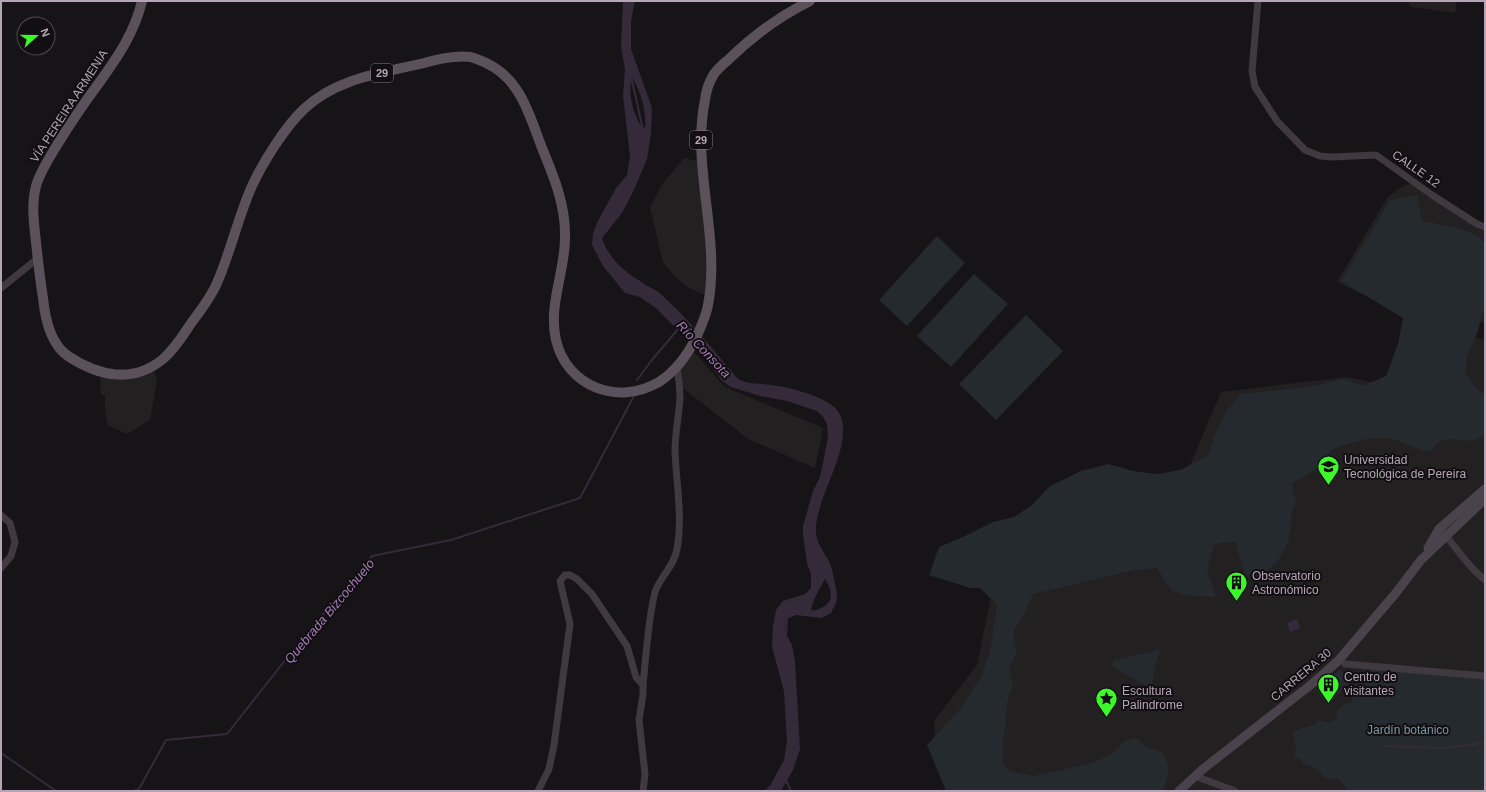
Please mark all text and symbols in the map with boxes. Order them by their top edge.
north arrow [16,16,56,56]
text: N [38,27,52,38]
street label: VÍA PEREIRA ARMENIA [27,47,111,165]
road number: 29 [371,64,393,82]
road number: 29 [690,131,712,149]
street label: CALLE 12 [1390,148,1443,191]
water label: Río Consota [674,318,734,381]
place label: Universidad Tecnológica de Pereira [1344,453,1466,481]
school or university icon: Universidad Tecnológica de Pereira [1315,454,1341,487]
water label: Quebrada Bizcochuelo [281,556,377,667]
place label: Observatorio Astronómico [1252,569,1321,597]
building icon: Observatorio Astronómico [1224,570,1250,603]
street label: CARRERA 30 [1268,645,1334,704]
place label: Centro de visitantes [1344,670,1397,698]
building icon: Centro de visitantes [1316,671,1342,704]
place label: Escultura Palindrome [1122,684,1183,712]
place icon: Escultura Palindrome [1093,685,1119,718]
park label: Jardín botánico [1367,723,1449,737]

